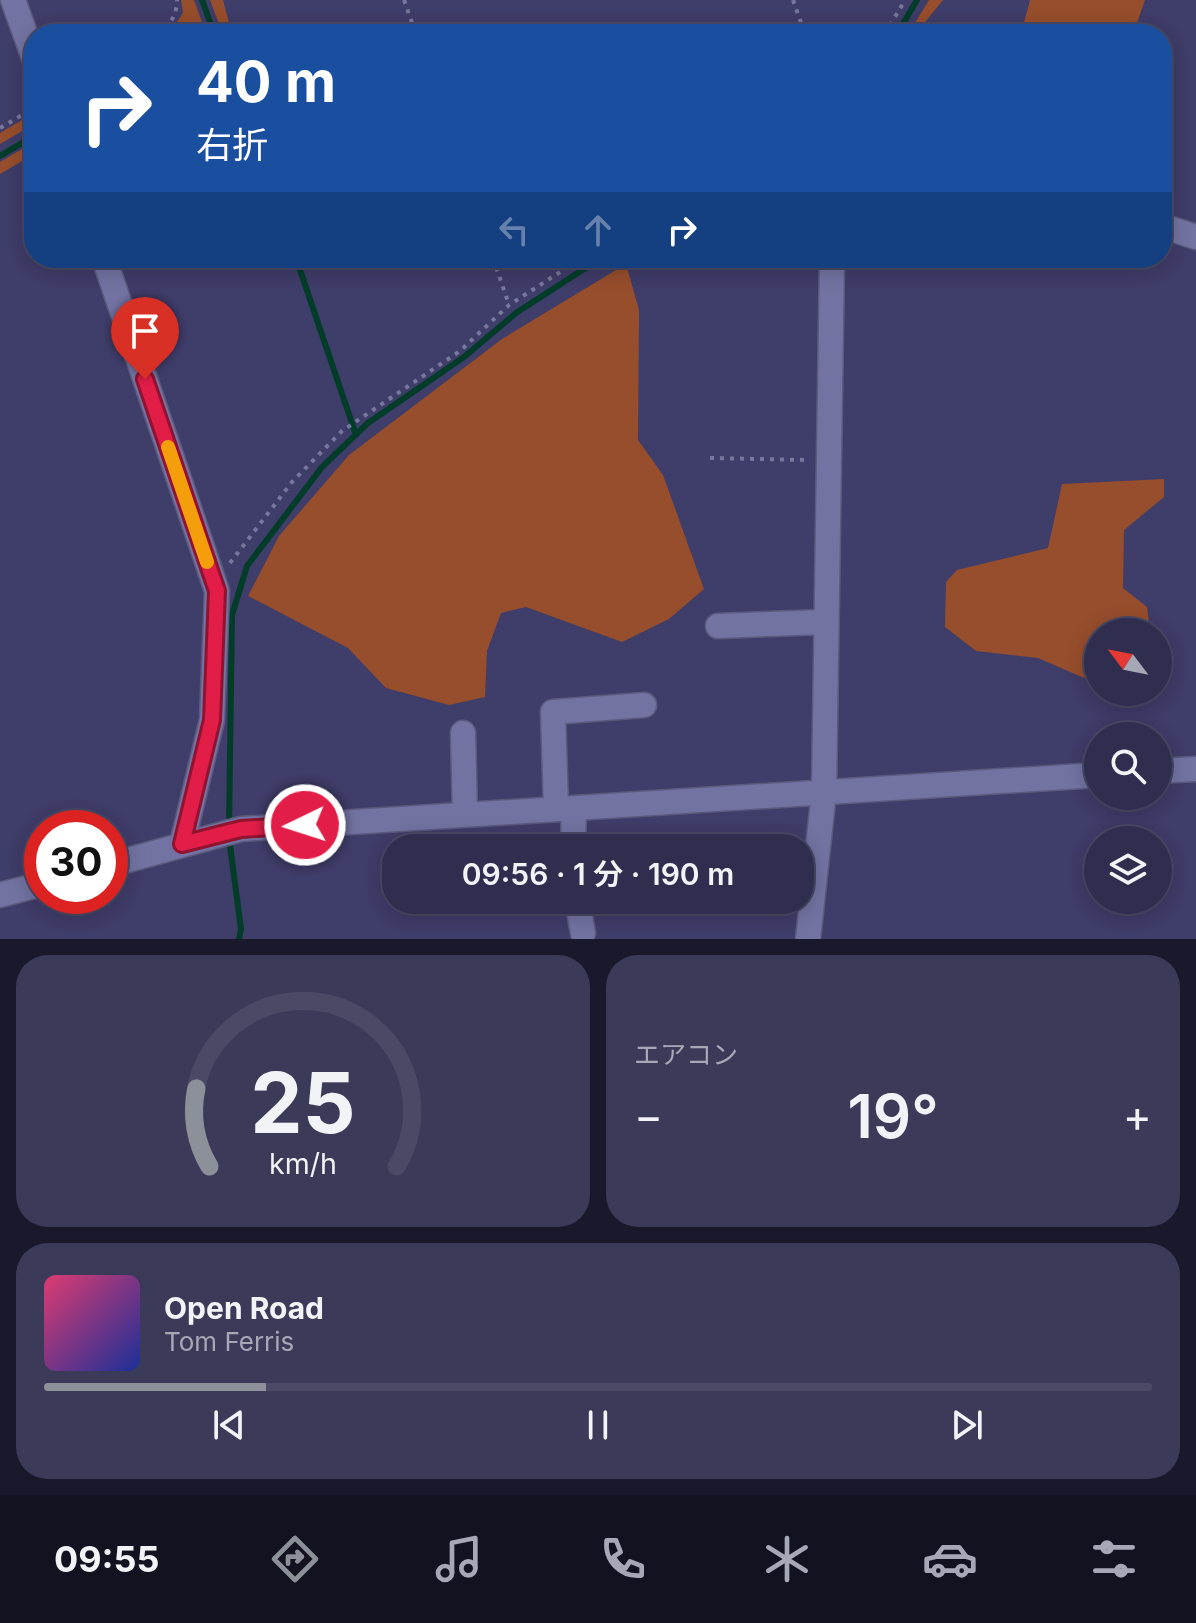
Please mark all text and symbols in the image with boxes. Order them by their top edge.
text: 40 m [196,48,336,116]
icon: right [64,56,168,160]
text: 右折 [196,123,268,167]
icon: left [492,208,536,252]
icon: ahead [576,208,620,252]
icon: right [660,208,704,252]
pin [111,297,179,379]
icon: arrive [123,309,167,353]
north arrow [1084,618,1172,706]
map controls [1084,618,1172,914]
button: search [1084,722,1172,810]
position arrow [263,783,347,867]
speed limit sign: 30 [24,810,128,914]
button: layers [1084,826,1172,914]
text: 09:56 · 1 分 · 190 m [462,856,734,892]
text: エアコン [634,1039,738,1070]
text: 25 [250,1052,356,1153]
text: 19° [847,1080,939,1152]
text: − [634,1089,663,1143]
text: + [1123,1089,1152,1143]
text: km/h [269,1146,337,1181]
text: Open Road [164,1290,324,1326]
text: Tom Ferris [164,1326,294,1357]
icon: previous [207,1403,251,1447]
icon: pause [576,1403,620,1447]
icon: next [945,1403,989,1447]
icon: directions [267,1531,323,1587]
icon: music [431,1531,487,1587]
icon: phone [595,1531,651,1587]
icon: climate [759,1531,815,1587]
icon: car [922,1531,978,1587]
icon: filters [1086,1531,1142,1587]
text: 09:55 [54,1537,160,1581]

